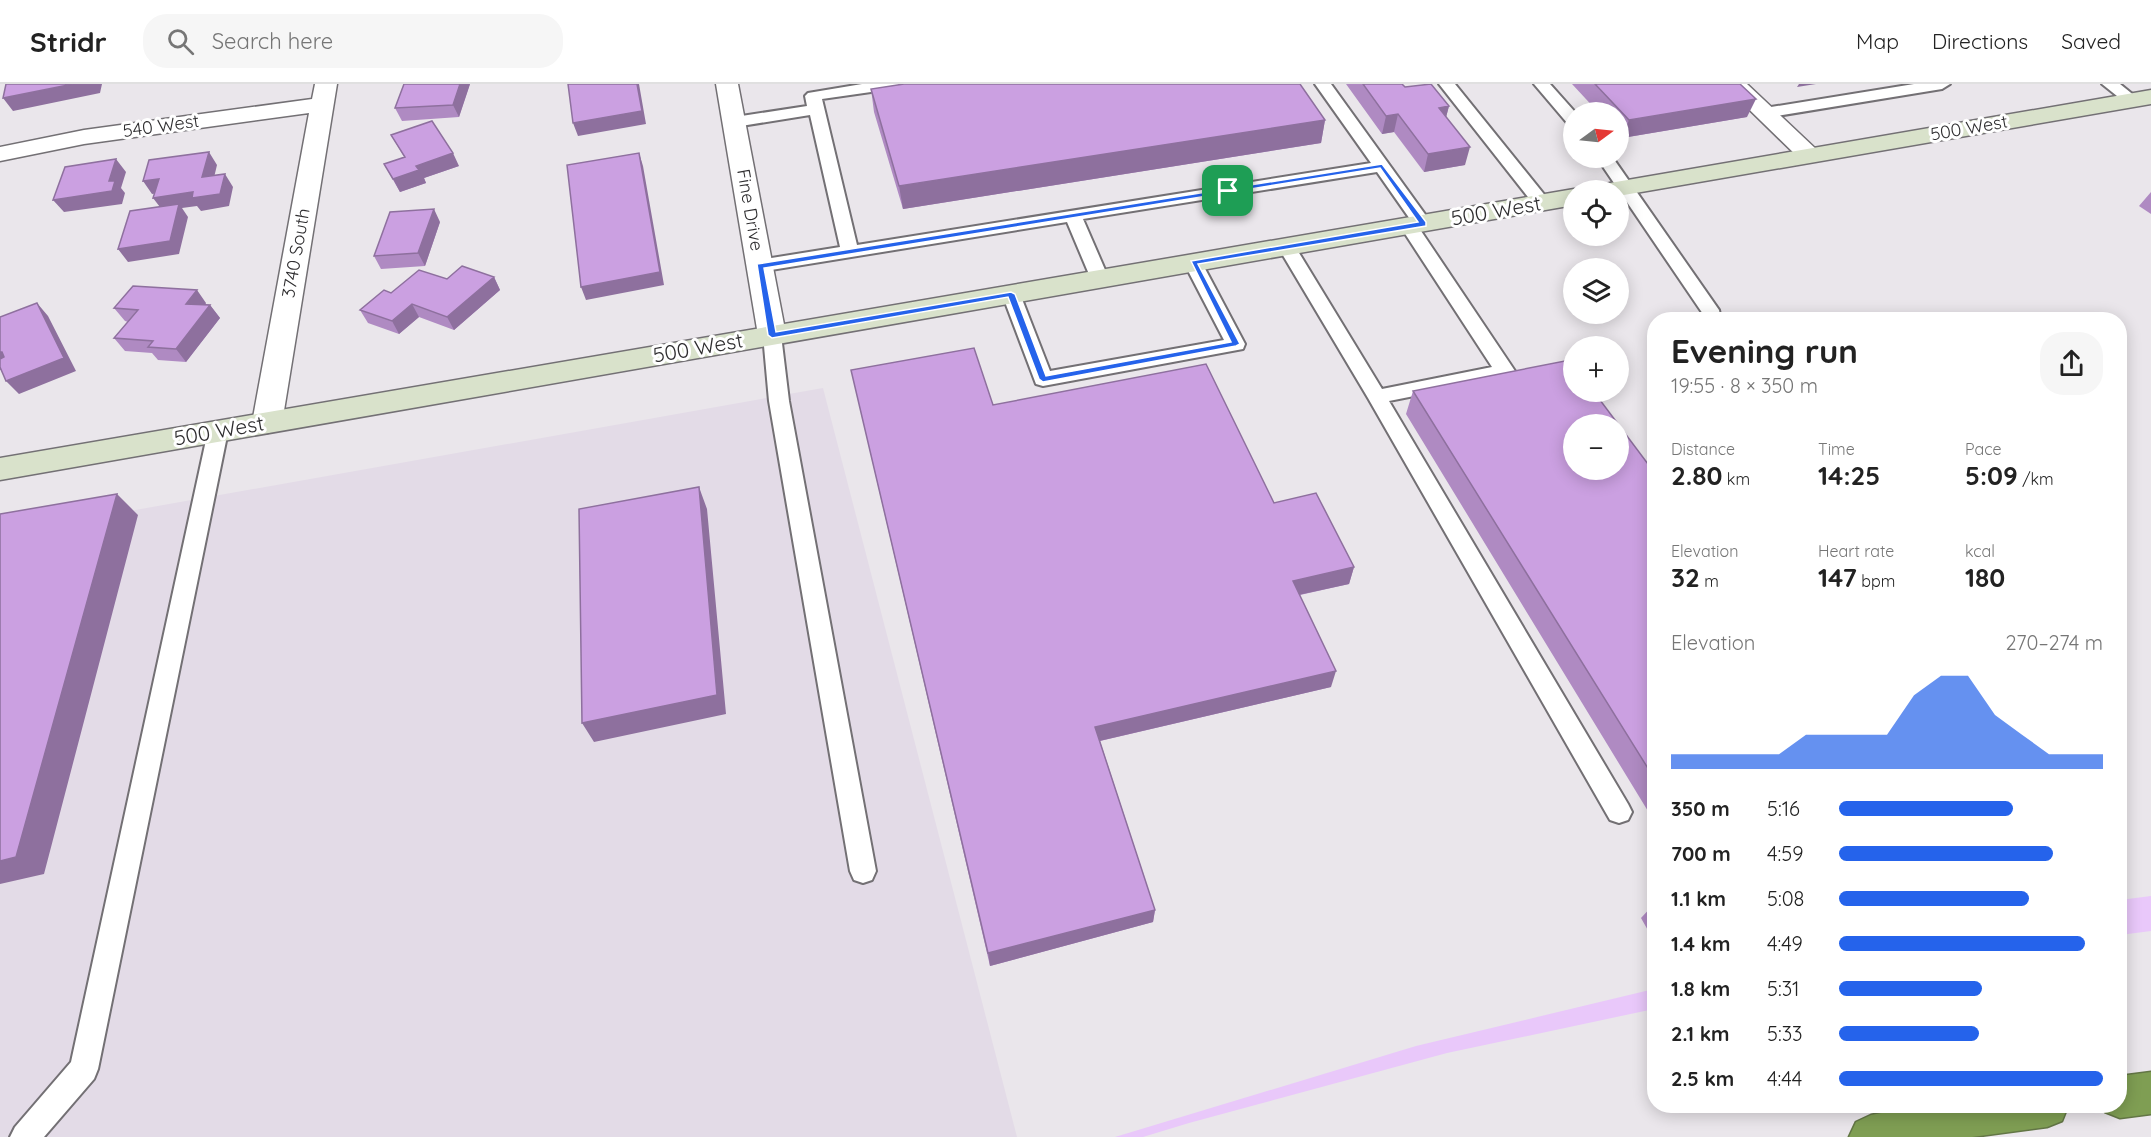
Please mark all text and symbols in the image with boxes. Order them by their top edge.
search box [143,14,563,68]
text: Stridr [30,24,107,59]
icon: search [164,25,197,58]
text: Search here [212,27,333,55]
text: Map [1856,28,1899,54]
text: Directions [1932,28,2028,54]
text: Saved [2061,28,2121,54]
north arrow [1563,102,1629,168]
map controls [1563,102,1629,480]
street label: 540 West [121,109,201,142]
street label: 500 West [1929,109,2009,146]
pin [1202,165,1253,216]
street label: Fine Drive [732,167,769,253]
icon: arrive [1211,174,1244,207]
button: locate [1563,180,1629,246]
street label: 500 West [1449,189,1543,231]
street label: 3740 South [276,206,315,300]
button: layers [1563,258,1629,324]
street label: 500 West [651,326,745,368]
text: Evening run [1671,330,1858,371]
button: share [2040,332,2103,395]
button: + [1563,336,1629,402]
text: 19:55 · 8 × 350 m [1671,373,1818,398]
street label: 500 West [172,409,266,451]
button: − [1563,414,1629,480]
text: Distance [1671,439,1735,459]
text: Time [1818,439,1855,459]
text: Pace [1965,439,2001,459]
text: 2.80 [1671,459,1722,492]
text: 14:25 [1818,459,1880,492]
text: 5:09 [1965,459,2018,492]
text: km [1722,469,1750,489]
text: /km [2018,469,2054,489]
text: Elevation [1671,541,1738,561]
text: Heart rate [1818,541,1894,561]
text: kcal [1965,541,1995,561]
text: 32 [1671,561,1700,594]
text: 147 [1818,561,1857,594]
text: 180 [1965,561,2005,594]
text: m [1700,571,1719,591]
text: bpm [1857,571,1895,591]
text: Elevation [1671,630,1755,655]
text: 270–274 m [2006,630,2103,655]
text: 350 m [1671,796,1730,821]
text: 5:16 [1767,796,1800,821]
text: 700 m [1671,841,1731,866]
text: 4:59 [1767,841,1803,866]
text: 1.1 km [1671,886,1726,911]
text: 5:08 [1767,886,1804,911]
text: 1.4 km [1671,931,1730,956]
text: 4:49 [1767,931,1803,956]
text: 1.8 km [1671,976,1730,1001]
text: 5:31 [1767,976,1800,1001]
text: 2.1 km [1671,1021,1730,1046]
text: 5:33 [1767,1021,1803,1046]
text: 2.5 km [1671,1066,1734,1091]
text: 4:44 [1767,1066,1802,1091]

